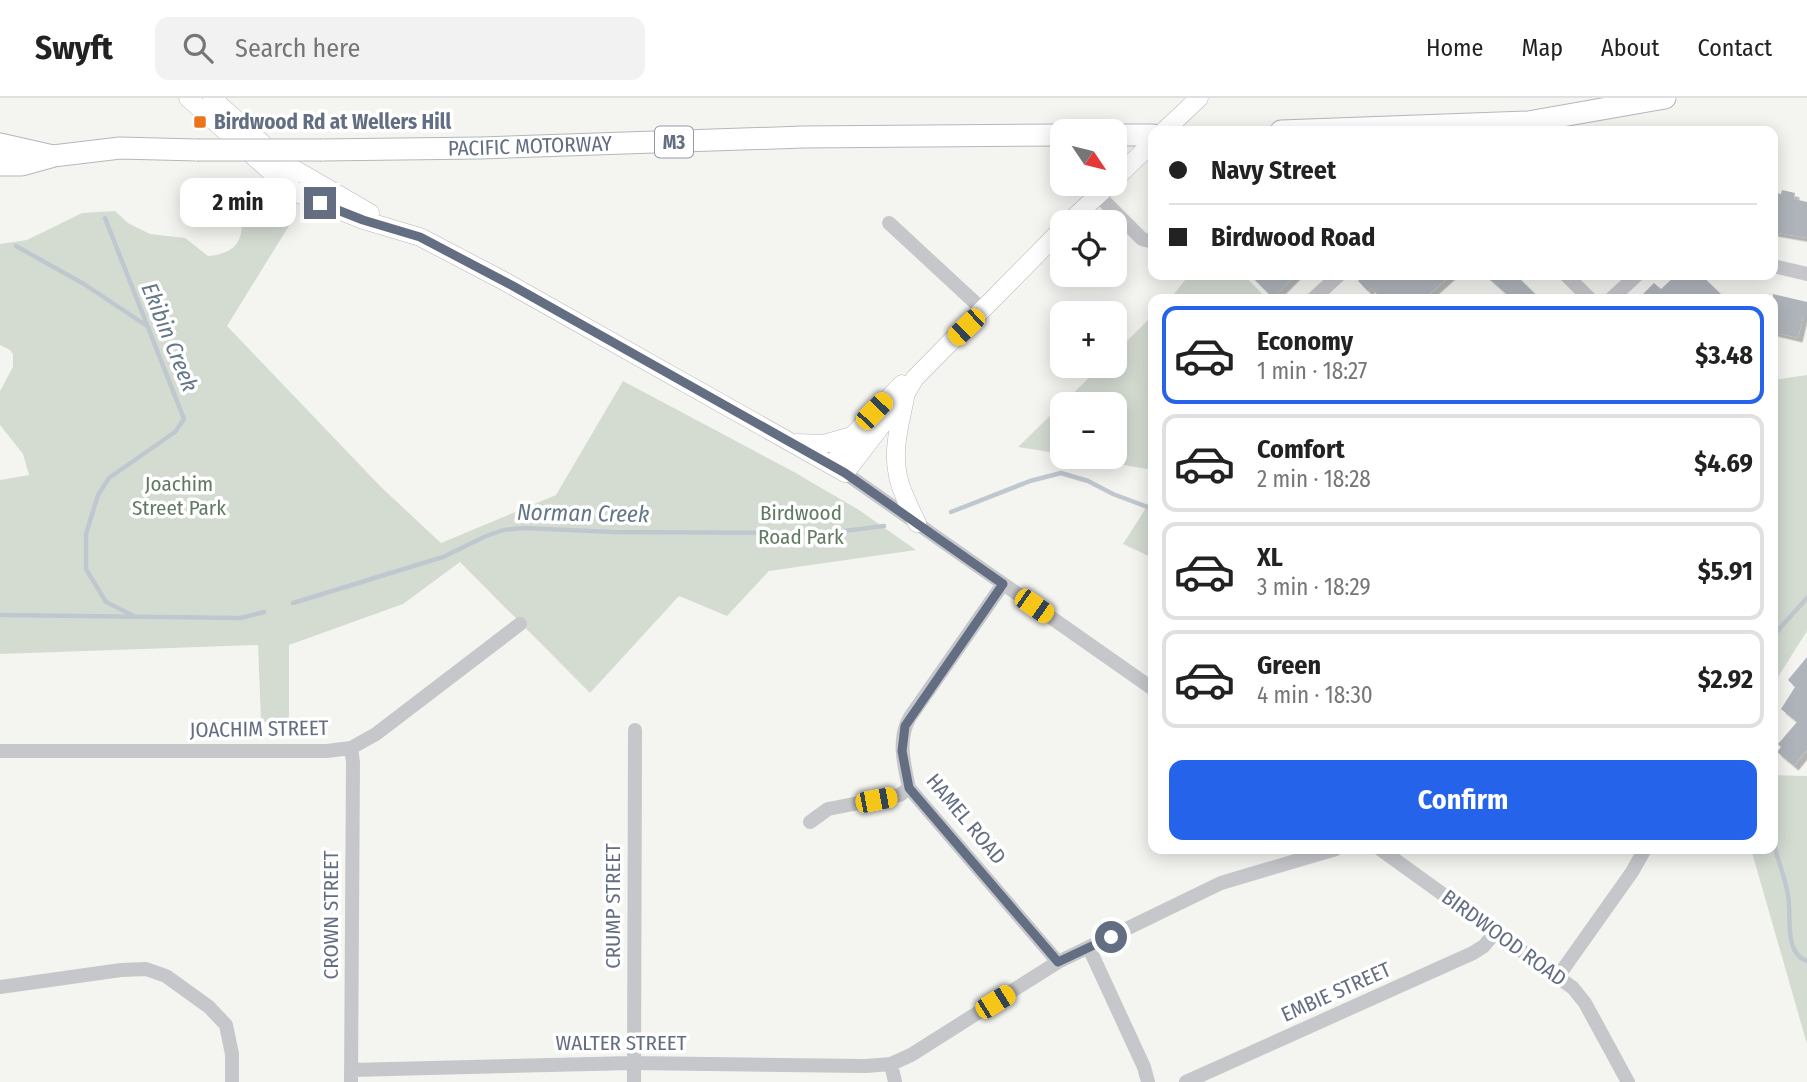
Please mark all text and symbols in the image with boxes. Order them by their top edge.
search box [155,17,645,80]
text: Swyft [35,28,113,68]
icon: search [179,29,217,67]
text: Search here [235,33,360,64]
text: Home [1426,34,1483,62]
text: Map [1521,34,1563,62]
text: About [1601,34,1659,62]
text: Contact [1697,34,1772,62]
place label: Birdwood Rd at Wellers Hill [214,109,451,135]
marker: Birdwood Rd at Wellers Hill [192,114,208,130]
north arrow [1050,119,1127,196]
map controls [1050,119,1127,469]
road number: M3 [655,126,693,158]
street label: PACIFIC MOTORWAY [448,130,613,161]
text: Navy Street [1211,155,1336,186]
callout: 2 min [180,178,296,228]
route end [304,187,336,219]
text: 2 min [213,188,264,216]
button: locate [1050,210,1127,287]
text: Birdwood Road [1211,222,1375,253]
water label: Ekibin Creek [135,278,205,396]
button: + [1050,301,1127,378]
car [944,305,989,349]
icon: car [1173,324,1236,387]
text: Economy [1257,326,1353,357]
text: $3.48 [1695,340,1753,371]
text: 1 min · 18:27 [1257,357,1367,385]
car [852,389,897,433]
button: − [1050,392,1127,469]
icon: car [1173,432,1236,495]
text: Comfort [1257,434,1345,465]
text: $4.69 [1694,448,1753,479]
text: 2 min · 18:28 [1257,465,1371,493]
park label: Joachim Street Park [132,471,226,521]
water label: Norman Creek [517,498,649,528]
park label: Birdwood Road Park [758,500,844,550]
icon: car [1173,540,1236,603]
text: XL [1257,542,1283,573]
text: $5.91 [1698,556,1753,587]
text: 3 min · 18:29 [1257,573,1371,601]
car [1011,585,1058,627]
icon: car [1173,648,1236,711]
text: Green [1257,650,1321,681]
text: $2.92 [1698,664,1753,695]
text: 4 min · 18:30 [1257,681,1373,709]
street label: JOACHIM STREET [189,715,329,743]
button: Confirm [1169,760,1757,840]
street label: HAMEL ROAD [921,768,1011,870]
car [854,786,899,814]
street label: CRUMP STREET [600,843,626,969]
street label: CROWN STREET [318,850,344,980]
street label: BIRDWOOD ROAD [1437,884,1571,992]
route start [1095,921,1127,953]
street label: EMBIE STREET [1277,956,1395,1028]
car [972,982,1019,1022]
street label: WALTER STREET [556,1030,687,1056]

